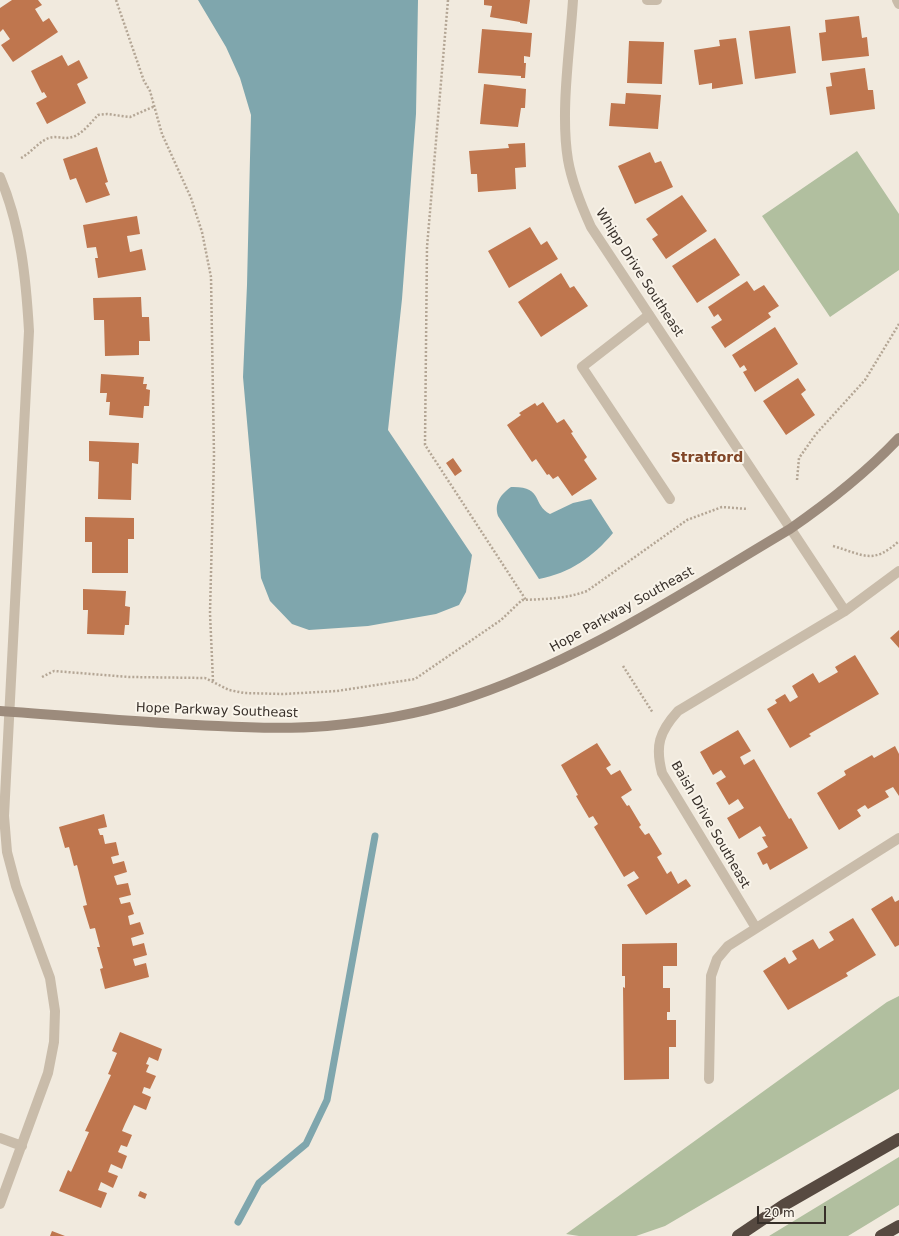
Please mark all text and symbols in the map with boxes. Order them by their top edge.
street label: Whipp Drive Southeast [592,206,686,340]
district label: Stratford [671,450,743,466]
street label: Hope Parkway Southeast [547,564,697,656]
street label: Hope Parkway Southeast [136,700,298,722]
street label: Baish Drive Southeast [667,759,753,891]
scale bar [759,1198,828,1224]
text: 20 m [764,1206,795,1220]

